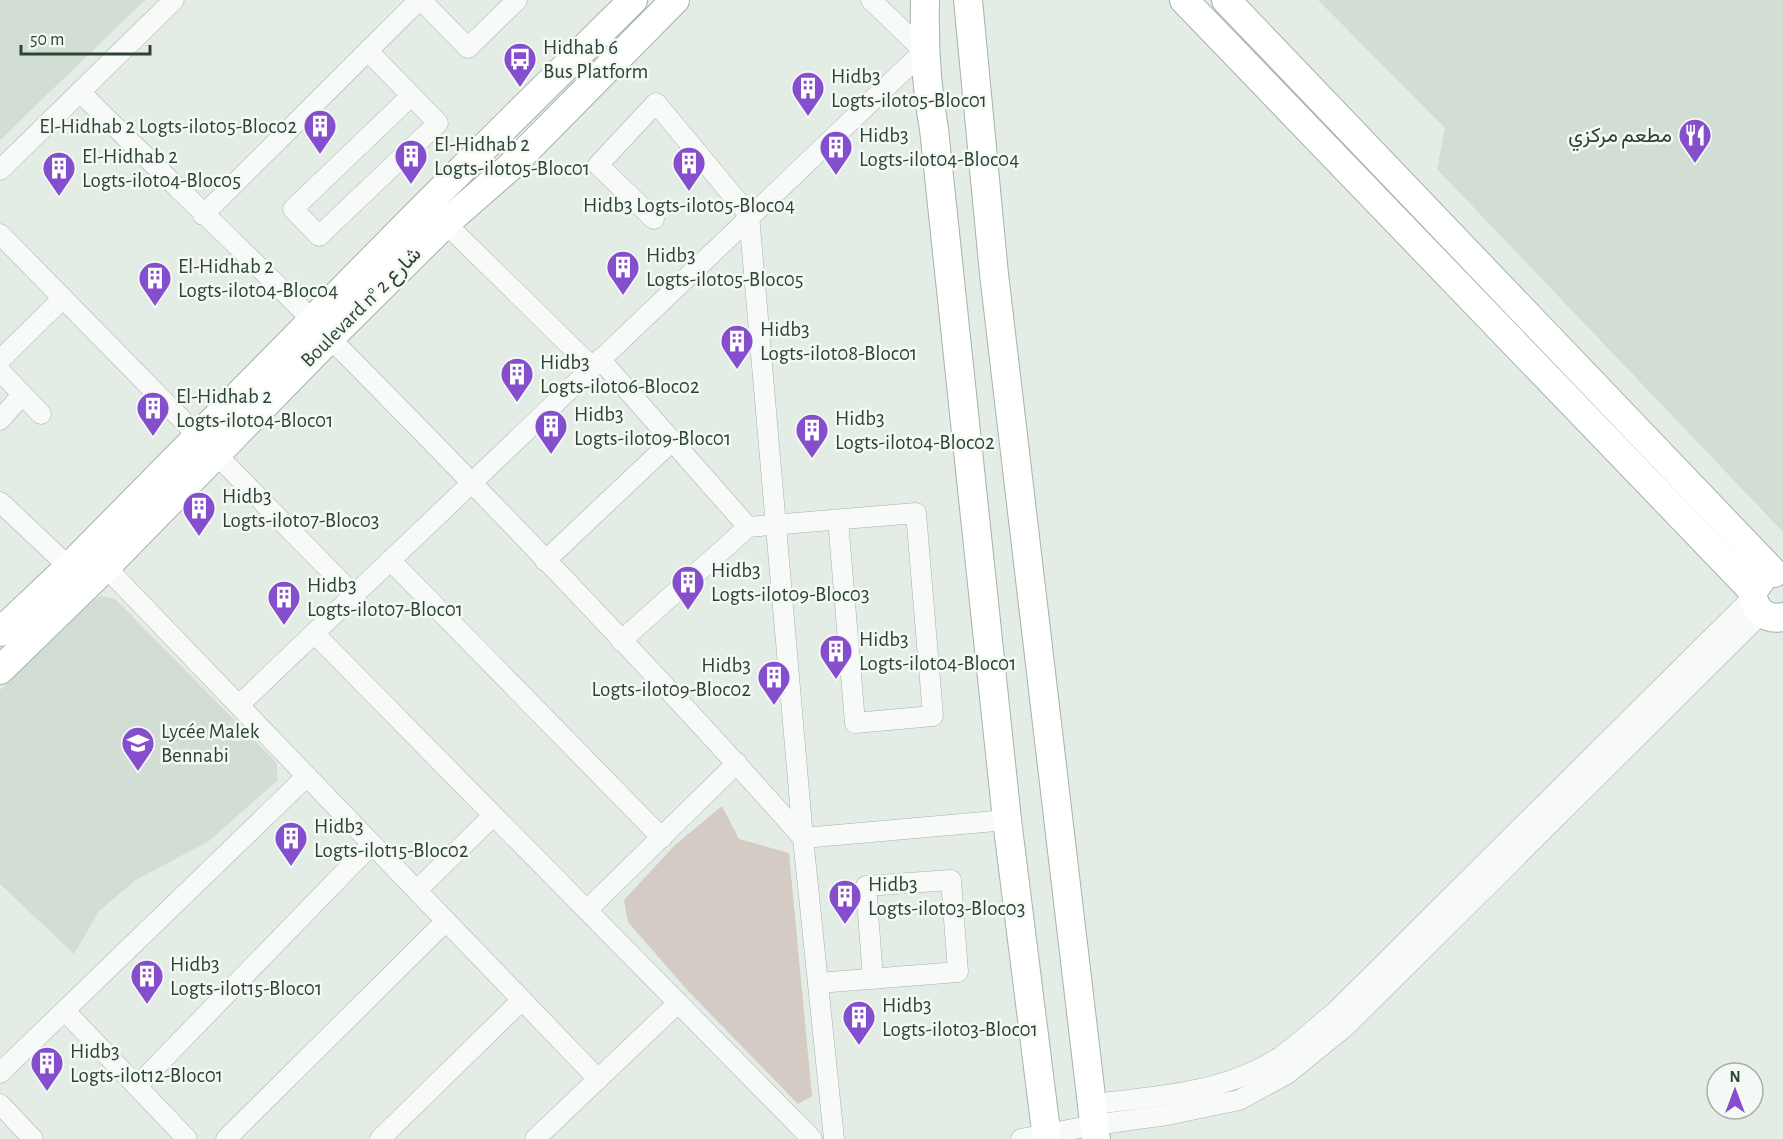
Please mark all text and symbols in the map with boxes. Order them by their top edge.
scale bar [21,18,150,56]
text: 50 m [30,31,64,49]
place label: Hidhab 6 Bus Platform [543,37,648,82]
bus stop icon: Hidhab 6 Bus Platform [502,41,538,88]
place label: Hidb3 Logts-ilot05-Bloc01 [831,66,987,111]
building icon: Hidb3 Logts-ilot05-Bloc01 [790,70,826,117]
building icon: El-Hidhab 2 Logts-ilot05-Bloc02 [302,108,338,155]
place label: El-Hidhab 2 Logts-ilot05-Bloc02 [39,116,297,137]
restaurant icon: مطعم مركزي [1677,117,1713,164]
place label: Hidb3 Logts-ilot04-Bloc04 [859,125,1019,170]
place label: مطعم مركزي [1568,125,1672,152]
building icon: Hidb3 Logts-ilot04-Bloc04 [818,129,854,176]
place label: El-Hidhab 2 Logts-ilot05-Bloc01 [434,134,590,179]
building icon: El-Hidhab 2 Logts-ilot05-Bloc01 [393,138,429,185]
building icon: Hidb3 Logts-ilot05-Bloc04 [671,145,707,192]
place label: El-Hidhab 2 Logts-ilot04-Bloc05 [82,146,241,191]
building icon: El-Hidhab 2 Logts-ilot04-Bloc05 [41,150,77,197]
place label: Hidb3 Logts-ilot05-Bloc04 [583,195,795,216]
street label: Boulevard n° شارع 2 [297,243,427,373]
place label: Hidb3 Logts-ilot05-Bloc05 [646,245,804,290]
building icon: Hidb3 Logts-ilot05-Bloc05 [605,249,641,296]
place label: El-Hidhab 2 Logts-ilot04-Bloc04 [178,256,338,301]
building icon: El-Hidhab 2 Logts-ilot04-Bloc04 [137,260,173,307]
place label: Hidb3 Logts-ilot08-Bloc01 [760,319,917,364]
building icon: Hidb3 Logts-ilot08-Bloc01 [719,323,755,370]
place label: Hidb3 Logts-ilot06-Bloc02 [540,352,699,397]
building icon: Hidb3 Logts-ilot06-Bloc02 [499,356,535,403]
place label: El-Hidhab 2 Logts-ilot04-Bloc01 [176,386,333,431]
building icon: El-Hidhab 2 Logts-ilot04-Bloc01 [135,390,171,437]
place label: Hidb3 Logts-ilot09-Bloc01 [574,404,731,449]
building icon: Hidb3 Logts-ilot09-Bloc01 [533,408,569,455]
place label: Hidb3 Logts-ilot04-Bloc02 [835,408,995,453]
building icon: Hidb3 Logts-ilot04-Bloc02 [794,412,830,459]
place label: Hidb3 Logts-ilot07-Bloc03 [222,486,379,531]
building icon: Hidb3 Logts-ilot07-Bloc03 [181,490,217,537]
place label: Hidb3 Logts-ilot09-Bloc03 [711,560,870,605]
building icon: Hidb3 Logts-ilot09-Bloc03 [670,564,706,611]
place label: Hidb3 Logts-ilot07-Bloc01 [307,575,463,620]
building icon: Hidb3 Logts-ilot07-Bloc01 [266,579,302,626]
place label: Hidb3 Logts-ilot04-Bloc01 [859,629,1016,674]
building icon: Hidb3 Logts-ilot04-Bloc01 [818,633,854,680]
place label: Hidb3 Logts-ilot09-Bloc02 [592,655,751,700]
building icon: Hidb3 Logts-ilot09-Bloc02 [756,659,792,706]
place label: Lycée Malek Bennabi [161,721,260,766]
school or university icon: Lycée Malek Bennabi [120,725,156,772]
place label: Hidb3 Logts-ilot15-Bloc02 [314,816,469,861]
building icon: Hidb3 Logts-ilot15-Bloc02 [273,820,309,867]
place label: Hidb3 Logts-ilot03-Bloc03 [868,874,1025,919]
building icon: Hidb3 Logts-ilot03-Bloc03 [827,878,863,925]
place label: Hidb3 Logts-ilot15-Bloc01 [170,954,322,999]
building icon: Hidb3 Logts-ilot15-Bloc01 [129,958,165,1005]
place label: Hidb3 Logts-ilot03-Bloc01 [882,995,1038,1040]
building icon: Hidb3 Logts-ilot03-Bloc01 [841,999,877,1046]
place label: Hidb3 Logts-ilot12-Bloc01 [70,1041,223,1086]
building icon: Hidb3 Logts-ilot12-Bloc01 [29,1045,65,1092]
north arrow [1705,1061,1765,1121]
text: N [1729,1069,1741,1085]

